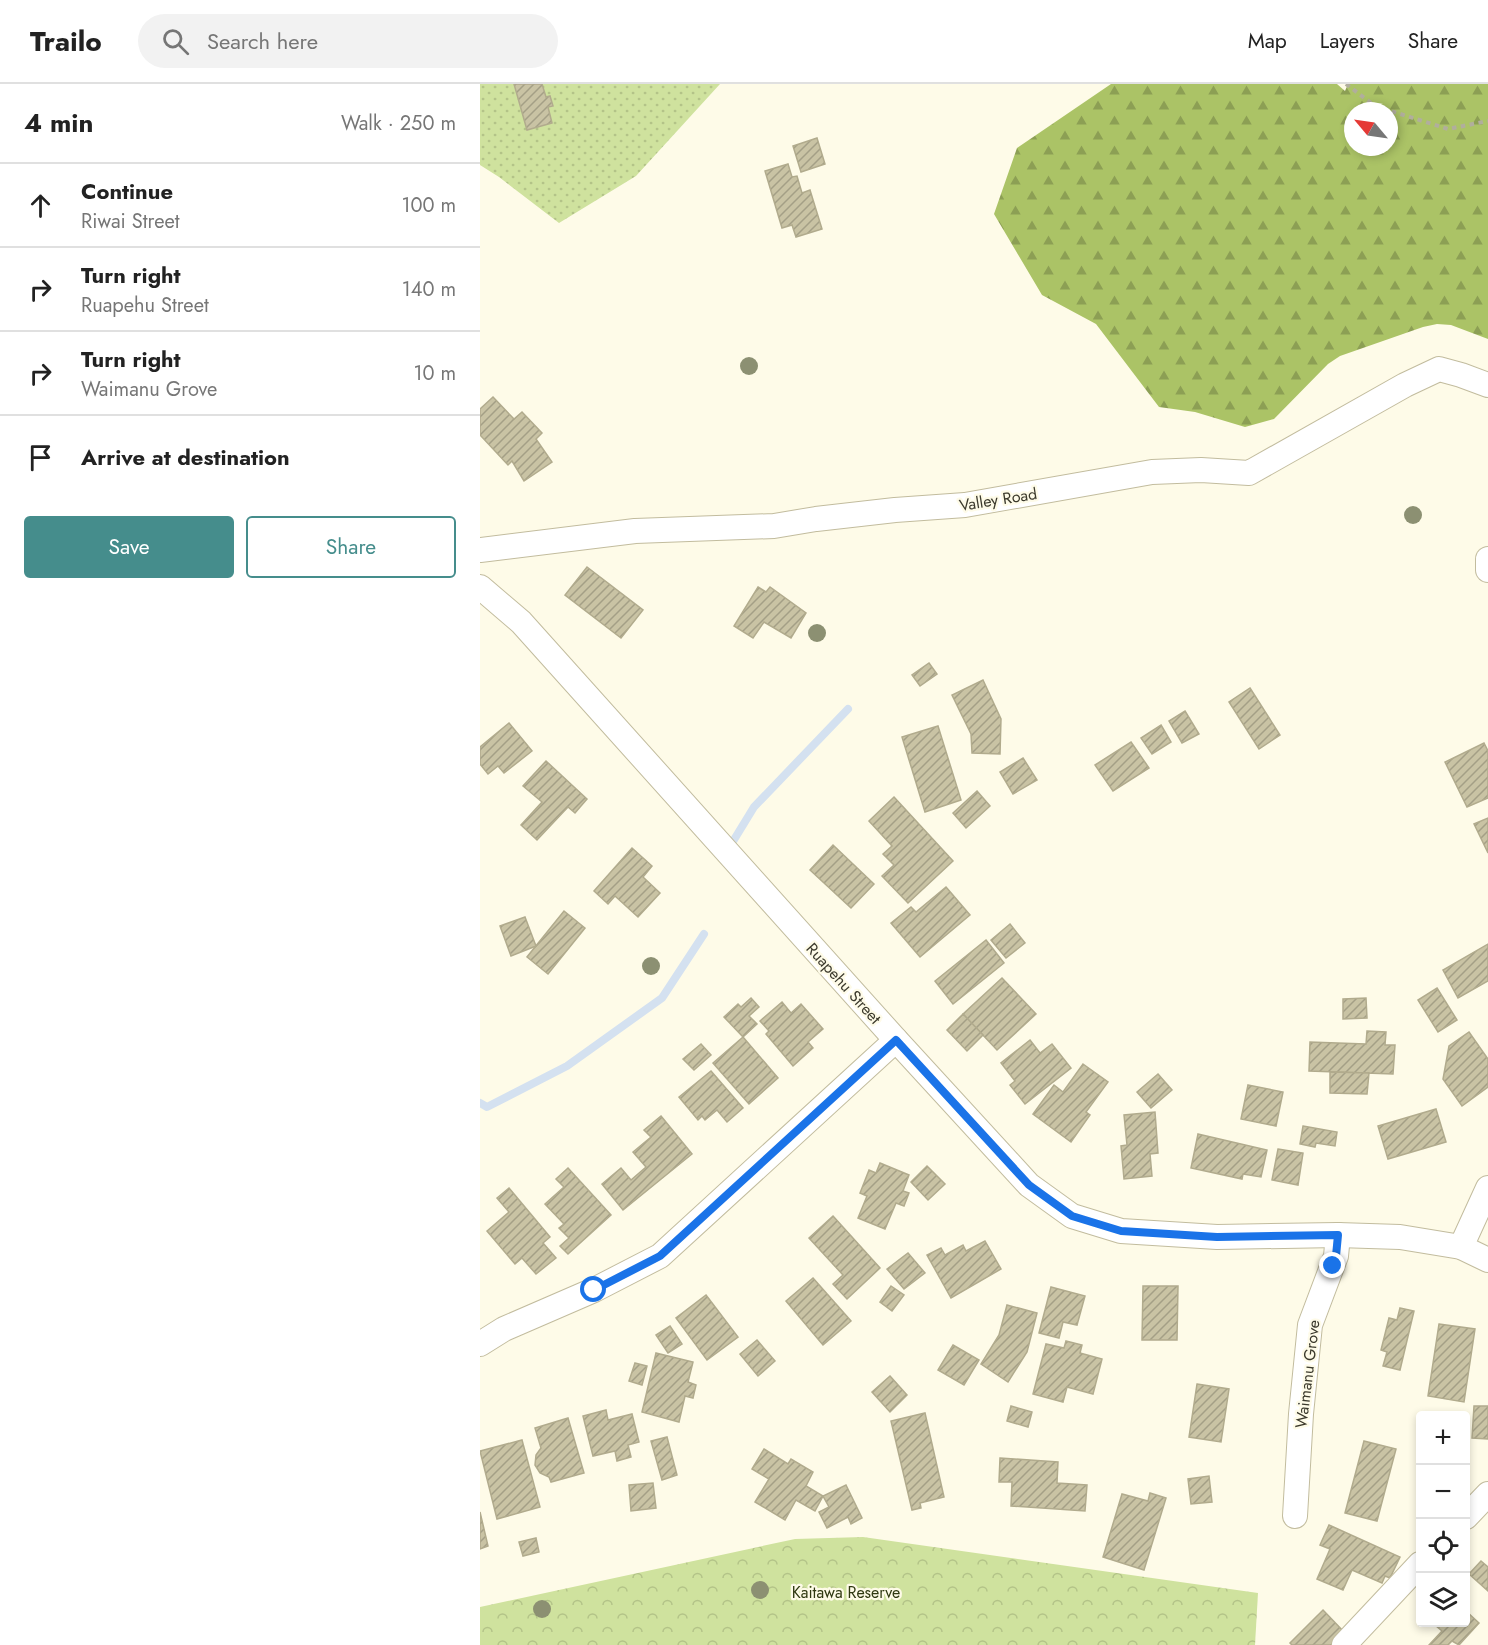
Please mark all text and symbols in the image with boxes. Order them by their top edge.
search box [138,14,558,68]
text: Trailo [30,21,102,62]
icon: search [159,25,192,58]
text: Search here [207,25,318,57]
text: Map [1248,26,1287,56]
text: Layers [1320,26,1375,56]
text: Share [1408,26,1458,56]
north arrow [1344,102,1398,156]
text: 4 min [24,104,93,142]
text: Walk · 250 m [341,109,456,138]
text: Continue [81,175,173,207]
icon: ahead [24,189,57,222]
text: 100 m [401,191,456,220]
text: Riwai Street [81,207,180,236]
text: Turn right [81,259,181,291]
icon: right [24,273,57,306]
text: 140 m [402,275,456,304]
text: Ruapehu Street [81,291,209,320]
text: Turn right [81,343,181,375]
icon: right [24,357,57,390]
text: 10 m [413,359,456,388]
text: Waimanu Grove [81,375,217,404]
icon: arrive [24,441,57,474]
text: Arrive at destination [81,441,290,473]
street label: Valley Road [958,482,1039,517]
button: Save [24,516,234,578]
button: Share [246,516,456,578]
street label: Ruapehu Street [801,938,886,1029]
route end [1319,1252,1345,1278]
route start [580,1276,606,1302]
street label: Waimanu Grove [1289,1319,1326,1430]
map controls [1416,1411,1470,1627]
button: + [1416,1411,1470,1465]
button: − [1416,1465,1470,1519]
button: locate [1416,1519,1470,1573]
button: layers [1416,1573,1470,1627]
park label: Kaitawa Reserve [792,1581,900,1604]

